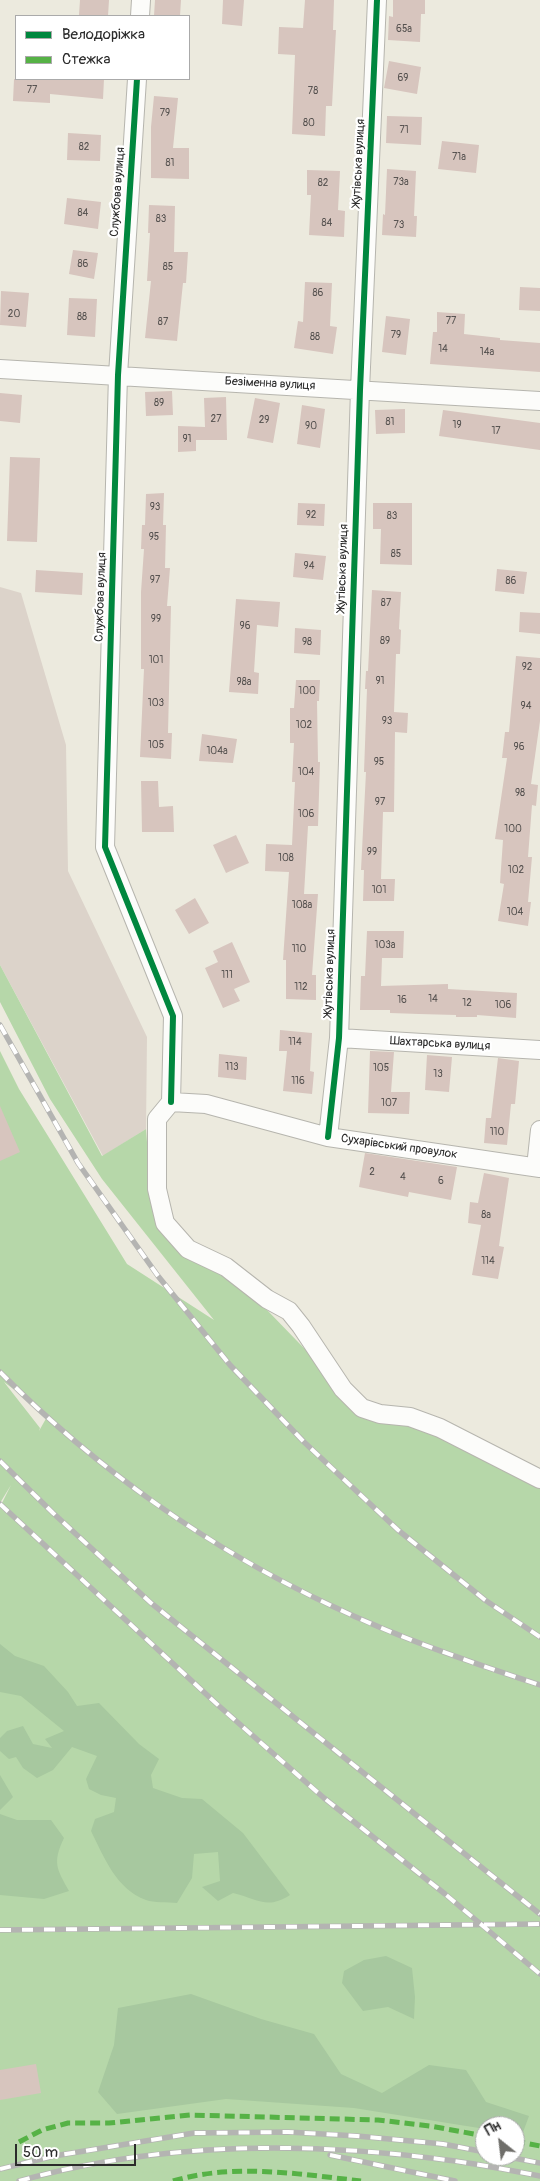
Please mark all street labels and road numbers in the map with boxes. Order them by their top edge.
street label: Жутівська вулиця [350,119,368,207]
street label: Службова вулиця [108,147,128,237]
street label: Безіменна вулиця [224,374,316,394]
street label: Жутівська вулиця [334,524,352,612]
street label: Службова вулиця [92,552,110,642]
street label: Жутівська вулиця [321,929,339,1017]
street label: Шахтарська вулиця [389,1034,491,1054]
street label: Сухарівський провулок [340,1132,458,1162]

